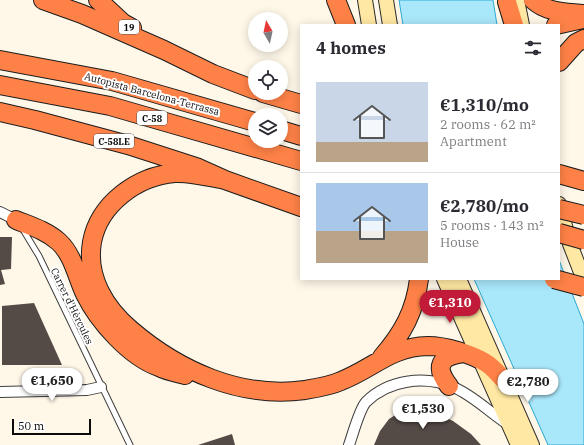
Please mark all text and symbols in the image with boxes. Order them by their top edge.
north arrow [248,12,288,52]
map controls [248,12,288,148]
road number: 19 [119,20,139,34]
text: 4 homes [316,37,386,59]
icon: filters [522,37,544,59]
button: locate [248,60,288,100]
street label: Autopista Barcelona-Terrassa [83,70,221,118]
text: €1,310/mo [440,94,529,116]
icon: home [348,98,396,146]
button: layers [248,108,288,148]
road number: C-58 [137,111,167,125]
text: 2 rooms · 62 m² [440,116,536,133]
text: Apartment [440,133,507,150]
road number: C-58LE [94,134,134,148]
text: €2,780/mo [440,195,529,217]
icon: home [348,199,396,247]
text: 5 rooms · 143 m² [440,217,544,234]
text: House [440,234,479,251]
street label: Carrer d'Hèrcules [48,266,96,347]
pin: €1,310 [417,290,483,324]
text: €1,310 [429,294,471,311]
pin: €1,650 [19,368,85,402]
pin: €2,780 [495,369,561,403]
text: €1,650 [31,372,73,389]
text: €2,780 [507,373,549,390]
pin: €1,530 [390,396,456,430]
text: €1,530 [402,400,444,417]
scale bar [12,417,91,436]
text: 50 m [18,419,44,433]

